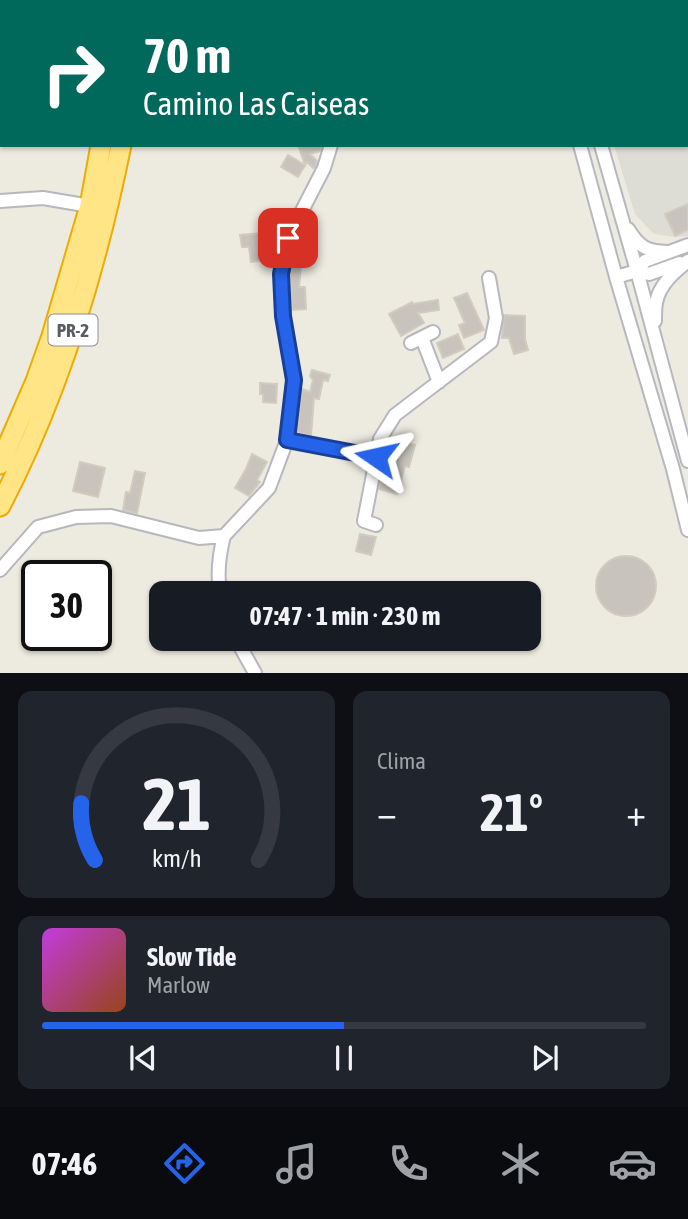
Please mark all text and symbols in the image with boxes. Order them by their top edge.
text: 70 m [143,27,231,83]
icon: right [28,28,119,119]
text: Camino Las Caiseas [143,85,369,122]
pin [258,208,318,268]
icon: arrive [269,219,307,257]
road number: PR-2 [48,314,98,346]
position arrow [339,420,413,494]
speed limit sign: 30 [21,560,112,651]
text: 07:47 · 1 min · 230 m [250,601,440,631]
text: Clima [377,748,426,774]
text: 21 [142,763,211,846]
text: 21° [480,782,543,842]
text: − [377,791,397,834]
text: + [626,791,646,834]
text: km/h [152,844,201,872]
text: Slow Tide [147,942,237,972]
text: Marlow [147,972,210,998]
icon: previous [124,1039,162,1077]
icon: pause [325,1039,363,1077]
icon: next [526,1039,564,1077]
icon: directions [160,1139,209,1188]
icon: music [272,1139,321,1188]
icon: phone [384,1139,433,1188]
icon: climate [496,1139,545,1188]
icon: car [608,1139,657,1188]
text: 07:46 [31,1145,97,1182]

